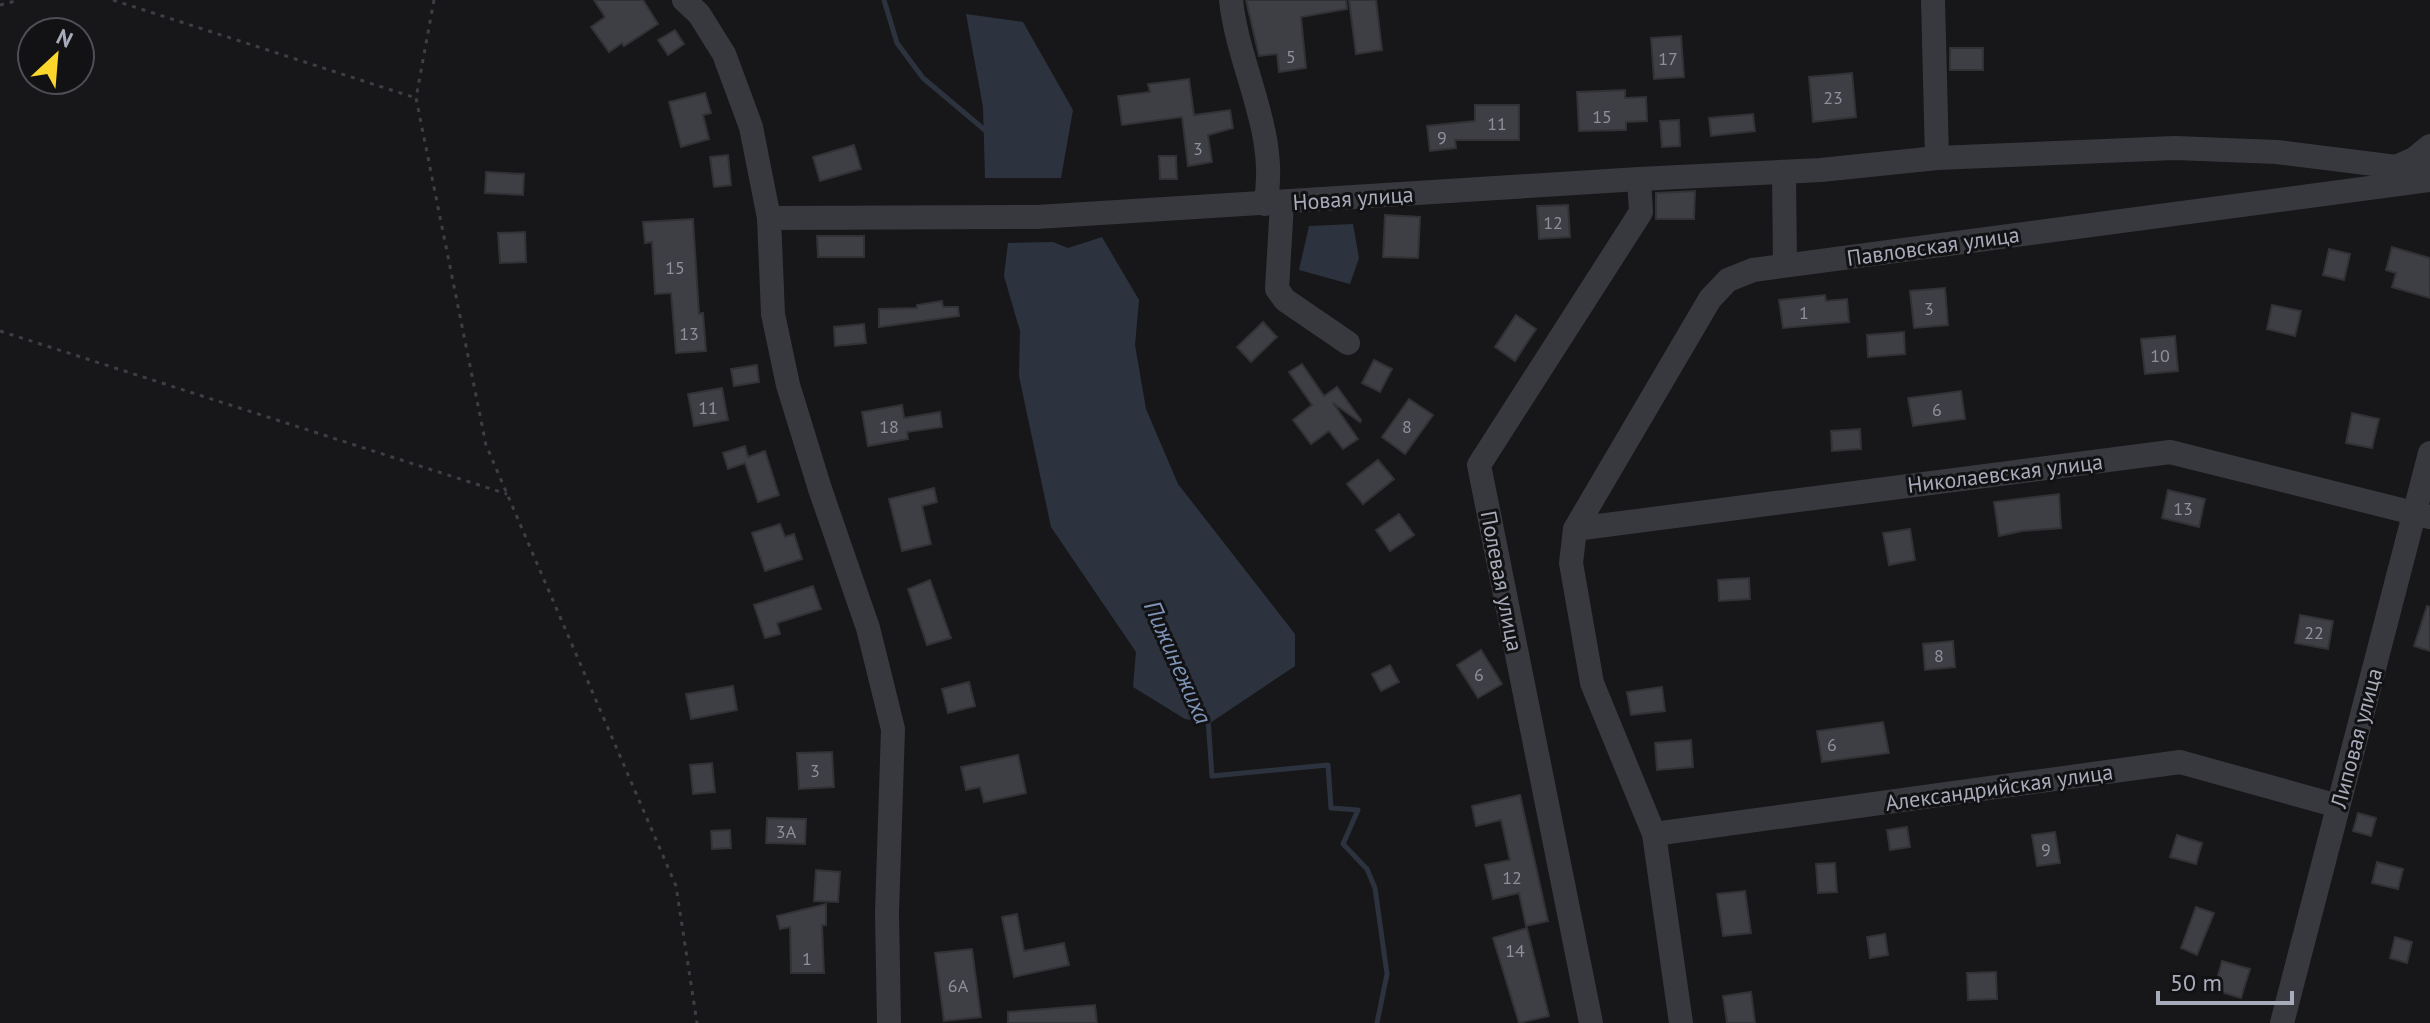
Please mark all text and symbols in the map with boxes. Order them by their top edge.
north arrow [16,16,96,96]
text: N [52,22,77,54]
house number: 5 [1286,45,1296,68]
house number: 17 [1658,47,1678,70]
house number: 23 [1823,86,1843,109]
house number: 15 [1592,105,1612,128]
house number: 11 [1487,112,1507,135]
house number: 9 [1437,126,1447,149]
house number: 3 [1193,137,1203,160]
street label: Новая улица [1292,180,1414,216]
house number: 12 [1543,211,1563,234]
street label: Павловская улица [1845,220,2021,272]
house number: 15 [665,256,685,279]
house number: 3 [1924,297,1934,320]
house number: 1 [1799,301,1809,324]
house number: 13 [679,322,699,345]
house number: 10 [2150,344,2170,367]
house number: 11 [698,396,718,419]
house number: 6 [1932,398,1942,421]
house number: 18 [879,415,899,438]
house number: 8 [1402,415,1412,438]
street label: Николаевская улица [1906,447,2104,499]
house number: 13 [2173,497,2193,520]
street label: Полевая улица [1475,508,1529,654]
water label: Пижинежиха [1137,595,1219,729]
house number: 22 [2304,621,2324,644]
house number: 8 [1934,644,1944,667]
house number: 6 [1474,663,1484,686]
street label: Липовая улица [2324,665,2388,812]
house number: 6 [1827,733,1837,756]
street label: Александрийская улица [1883,757,2115,817]
house number: 3 [810,759,820,782]
house number: 3А [776,820,797,843]
house number: 9 [2041,838,2051,861]
house number: 12 [1502,866,1522,889]
house number: 14 [1505,939,1525,962]
house number: 1 [802,947,812,970]
scale bar [2158,955,2292,1005]
text: 50 m [2170,967,2222,998]
house number: 6А [948,974,969,997]

